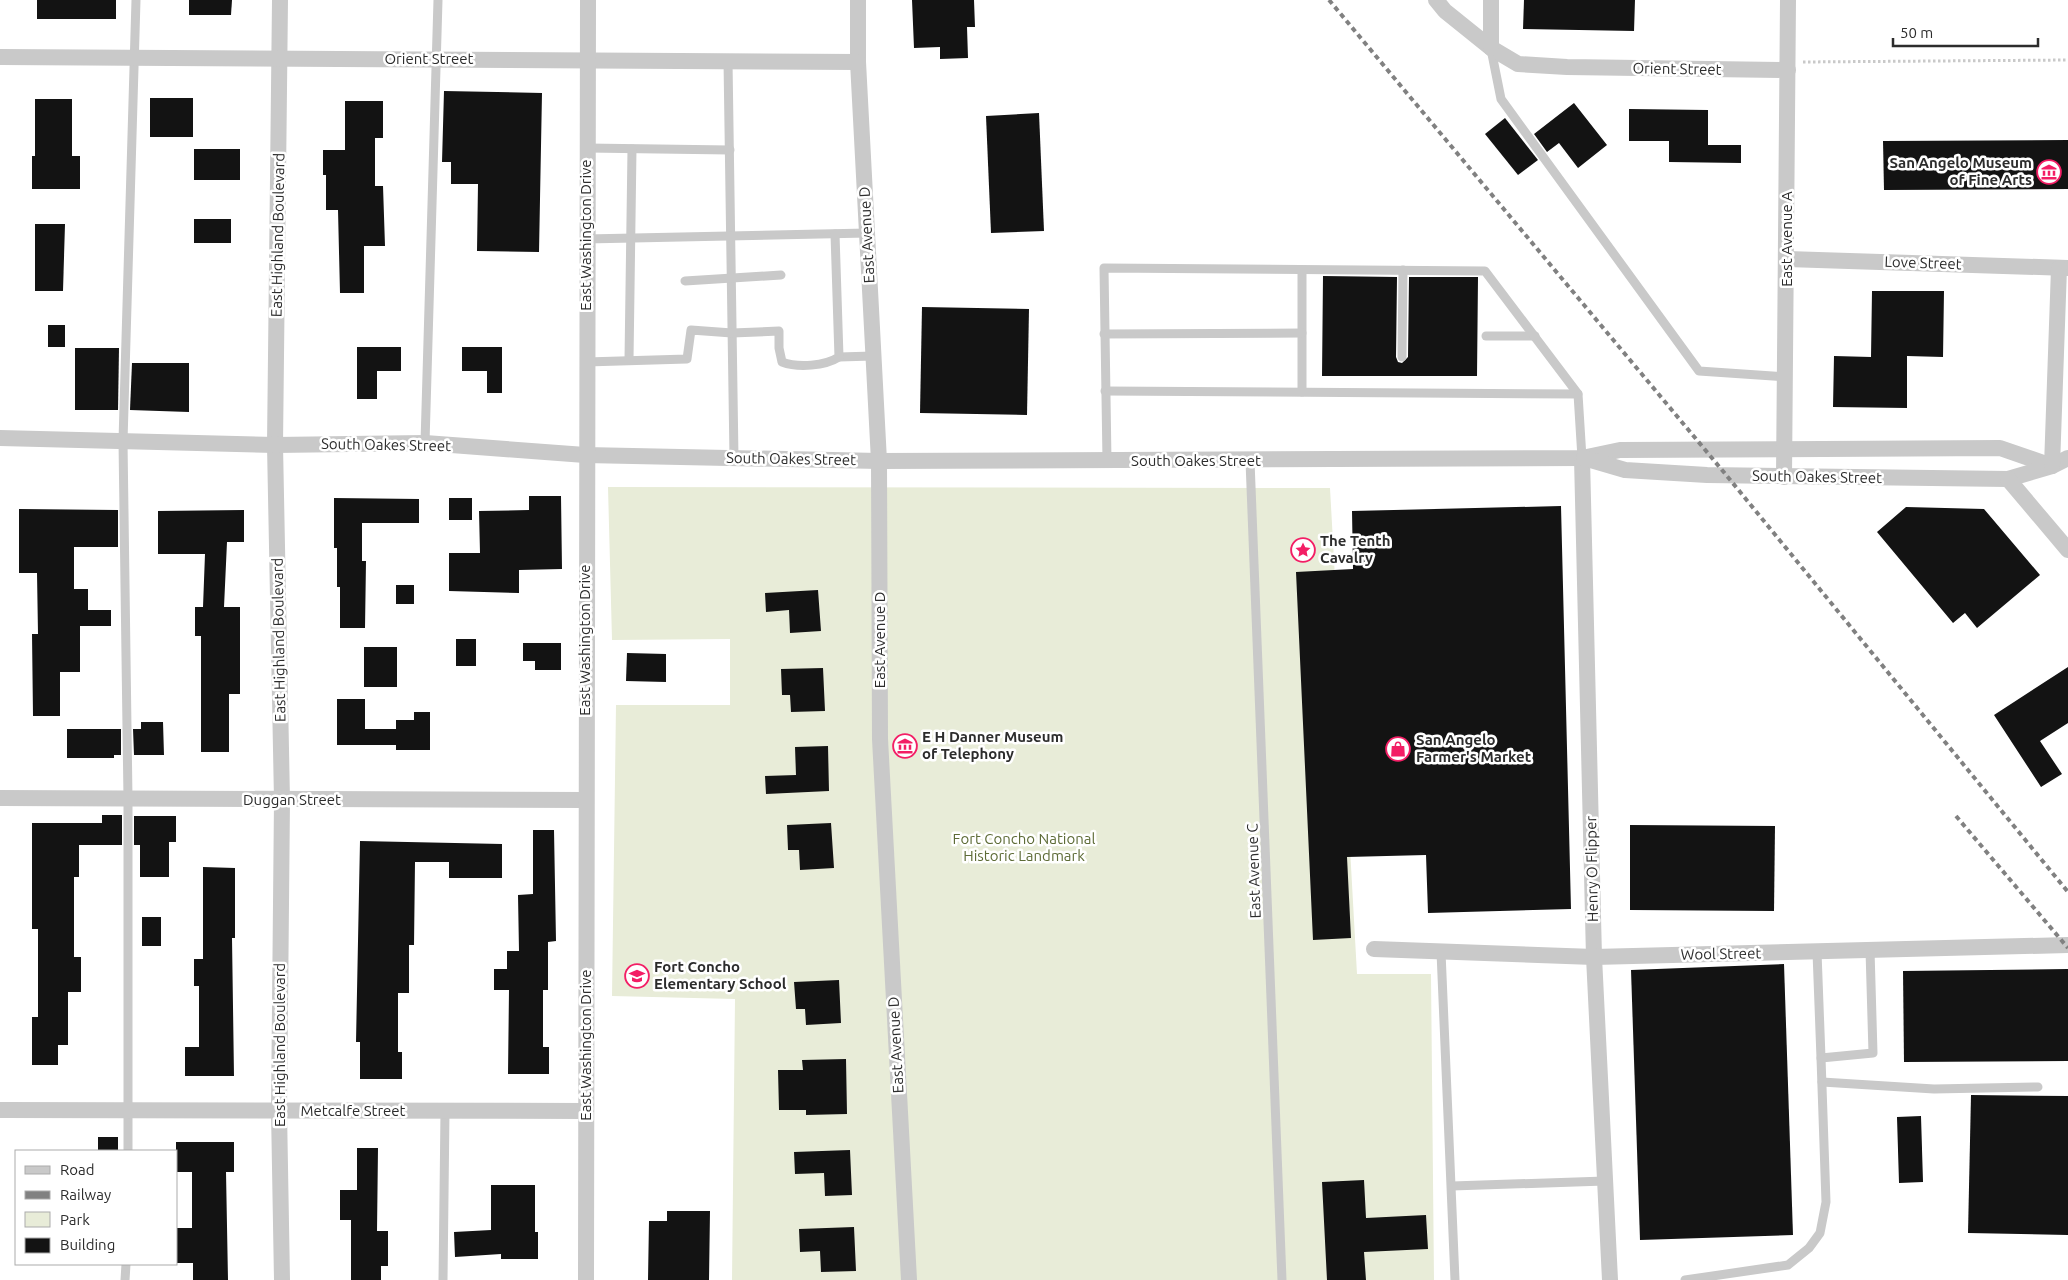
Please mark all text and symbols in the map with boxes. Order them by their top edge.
scale bar [1893,15,2038,47]
text: 50 m [1900,24,1933,41]
street label: Orient Street [384,50,474,67]
street label: Orient Street [1632,59,1722,78]
street label: East Highland Boulevard [268,153,287,317]
place label: San Angelo Museum of Fine Arts [1889,154,2032,188]
street label: East Washington Drive [577,159,594,311]
museum icon: San Angelo Museum of Fine Arts [2036,159,2062,185]
street label: East Avenue D [855,186,878,284]
street label: East Avenue A [1778,191,1795,287]
street label: Love Street [1884,253,1962,272]
street label: South Oakes Street [321,435,451,454]
street label: South Oakes Street [726,449,856,468]
street label: South Oakes Street [1131,452,1261,469]
street label: South Oakes Street [1752,467,1882,486]
place label: The Tenth Cavalry [1320,532,1391,566]
place icon: The Tenth Cavalry [1290,537,1316,563]
street label: East Highland Boulevard [269,558,288,722]
street label: East Washington Drive [576,564,593,716]
street label: East Avenue D [871,592,888,688]
place label: E H Danner Museum of Telephony [922,728,1063,762]
place label: San Angelo Farmer's Market [1416,731,1532,765]
museum icon: E H Danner Museum of Telephony [892,733,918,759]
shop icon: San Angelo Farmer's Market [1385,736,1411,762]
street label: Duggan Street [243,791,341,808]
street label: Henry O Flipper [1582,816,1601,922]
street label: East Avenue C [1243,823,1264,919]
park label: Fort Concho National Historic Landmark [953,830,1096,864]
street label: Wool Street [1681,944,1761,963]
place label: Fort Concho Elementary School [654,958,787,992]
street label: East Highland Boulevard [271,963,288,1127]
school or university icon: Fort Concho Elementary School [624,963,650,989]
street label: East Washington Drive [577,969,594,1121]
street label: East Avenue D [884,996,907,1094]
street label: Metcalfe Street [300,1102,406,1119]
legend [15,1150,178,1265]
text: Road [60,1161,95,1178]
text: Railway [60,1186,111,1203]
text: Park [60,1211,90,1228]
text: Building [60,1236,115,1253]

